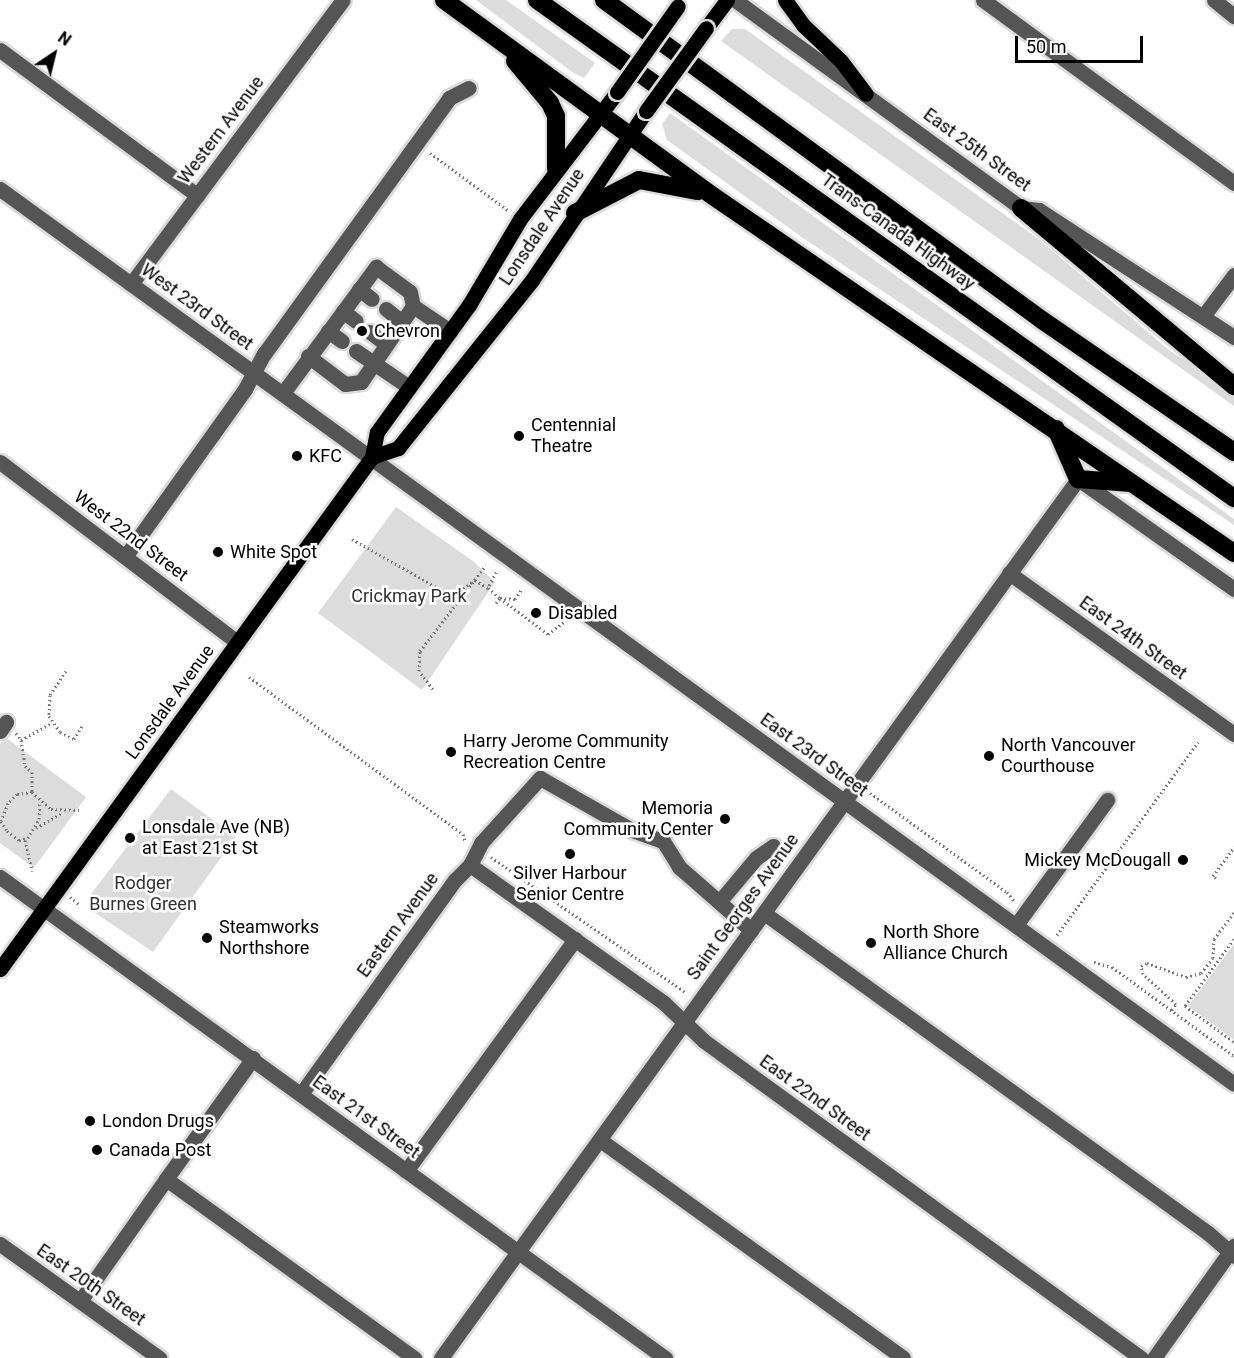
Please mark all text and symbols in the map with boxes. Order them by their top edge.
north arrow [24,24,84,84]
scale bar [1018,24,1146,62]
text: N [55,28,75,50]
text: 50 m [1026,36,1066,57]
street label: Western Avenue [173,72,269,188]
street label: East 25th Street [919,104,1035,196]
street label: Lonsdale Avenue [495,164,589,290]
street label: Trans-Canada Highway [817,169,979,295]
street label: West 23rd Street [137,259,257,355]
place label: Chevron [374,320,440,342]
marker: Chevron [355,324,369,338]
place label: Centennial Theatre [531,415,616,458]
marker: Centennial Theatre [512,429,526,443]
place label: KFC [309,445,342,467]
marker: KFC [290,449,304,463]
street label: West 22nd Street [70,486,192,586]
place label: White Spot [230,541,317,563]
marker: White Spot [211,545,225,559]
park label: Crickmay Park [351,585,467,607]
street label: East 24th Street [1075,592,1191,684]
place label: Disabled [548,602,617,624]
marker: Disabled [529,606,543,620]
street label: Lonsdale Avenue [121,640,219,764]
street label: East 23rd Street [756,709,872,801]
place label: Harry Jerome Community Recreation Centre [463,731,669,774]
place label: North Vancouver Courthouse [1001,735,1136,777]
marker: Harry Jerome Community Recreation Centre [444,745,458,759]
marker: North Vancouver Courthouse [982,749,996,763]
place label: Memoria Community Center [564,798,713,840]
marker: Memoria Community Center [718,812,732,826]
place label: Lonsdale Ave (NB) at East 21st St [142,817,290,860]
street label: Saint Georges Avenue [683,830,803,984]
marker: Lonsdale Ave (NB) at East 21st St [123,831,137,845]
marker: Silver Harbour Senior Centre [563,847,577,861]
place label: Mickey McDougall [1024,849,1171,871]
marker: Mickey McDougall [1176,853,1190,867]
place label: Silver Harbour Senior Centre [513,863,627,906]
street label: Eastern Avenue [353,868,443,982]
park label: Rodger Burnes Green [89,873,197,916]
place label: Steamworks Northshore [219,917,319,960]
place label: North Shore Alliance Church [883,922,1008,964]
marker: Steamworks Northshore [200,931,214,945]
marker: North Shore Alliance Church [864,936,878,950]
street label: East 22nd Street [755,1050,875,1146]
street label: East 21st Street [308,1071,424,1163]
place label: London Drugs [102,1110,214,1132]
marker: London Drugs [83,1114,97,1128]
place label: Canada Post [109,1139,211,1161]
marker: Canada Post [90,1143,104,1157]
street label: East 20th Street [33,1240,149,1330]

